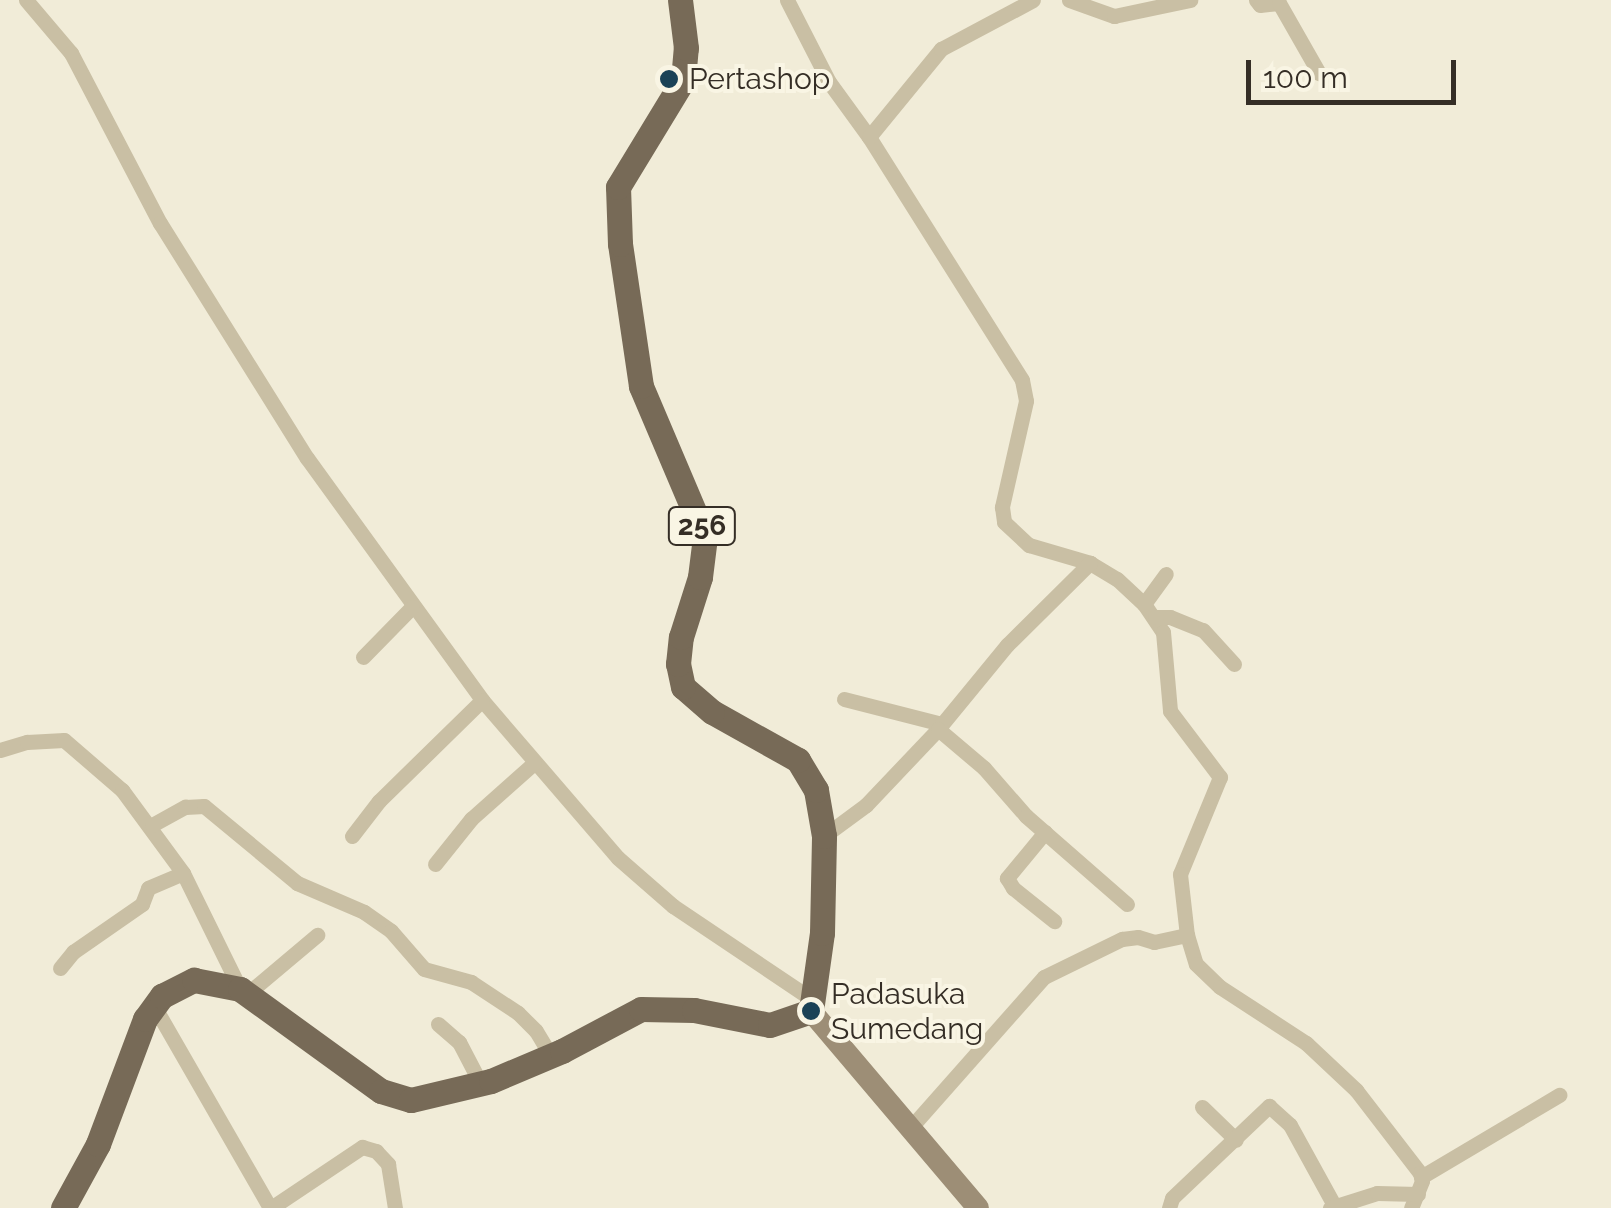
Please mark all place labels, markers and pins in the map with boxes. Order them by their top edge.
place label: Pertashop [689,61,830,97]
marker: Pertashop [658,68,680,90]
place label: Padasuka Sumedang [831,976,983,1046]
marker: Padasuka Sumedang [800,1000,822,1022]

